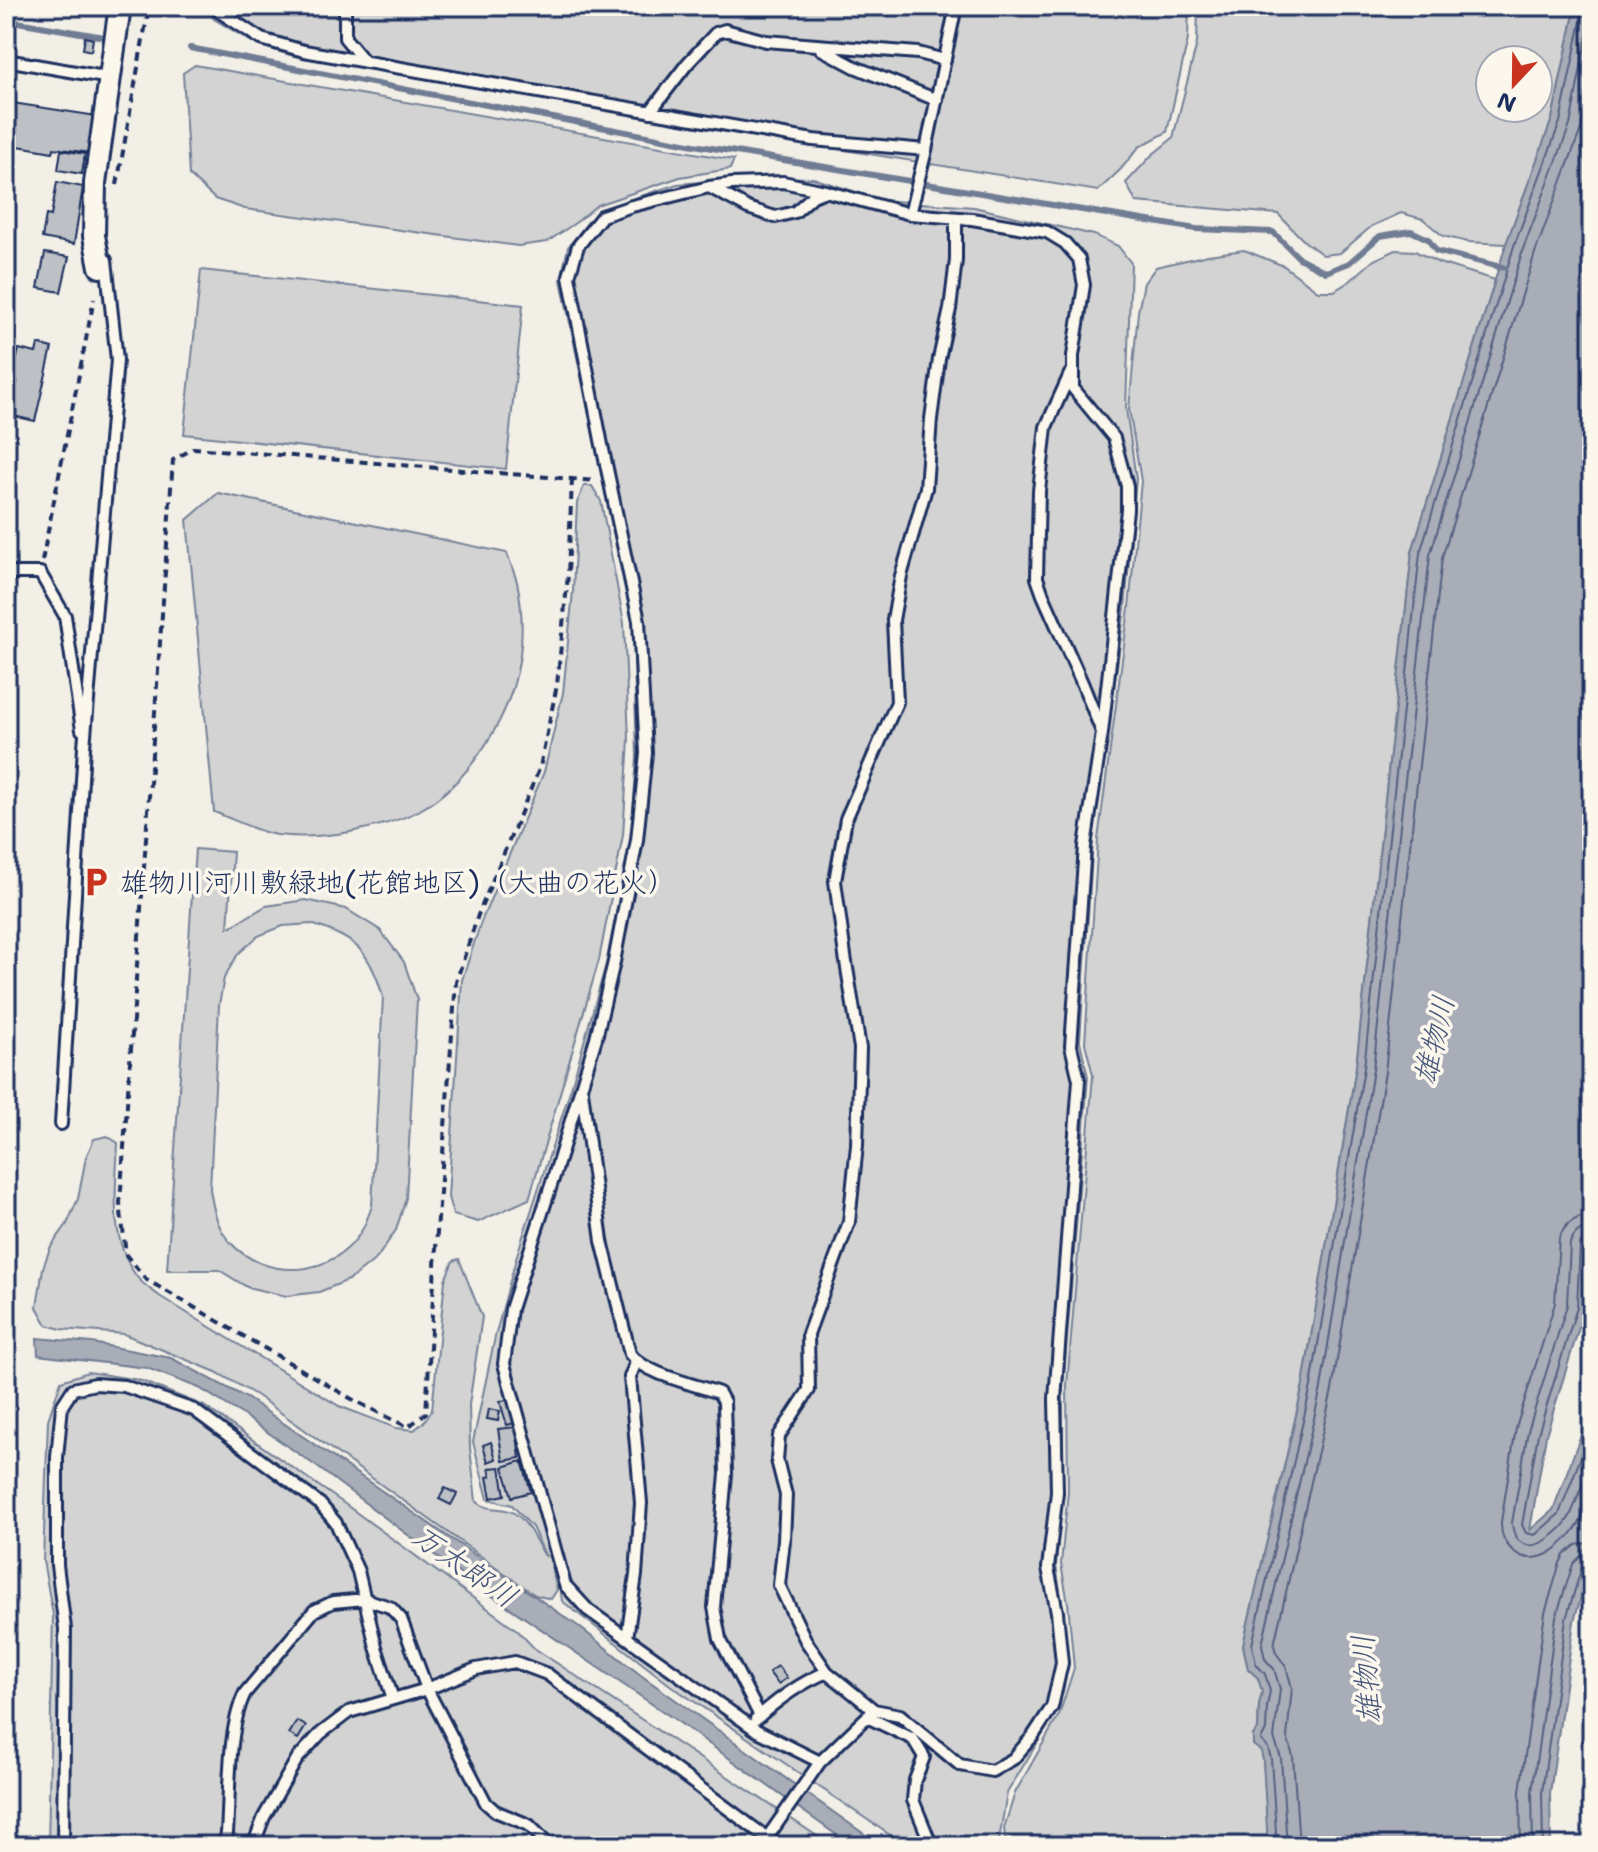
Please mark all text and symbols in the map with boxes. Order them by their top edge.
north arrow [1474,44,1554,124]
text: N [1493,85,1520,119]
place label: 雄物川河川敷緑地(花館地区)（大曲の花火） [120,863,676,901]
parking icon: 雄物川河川敷緑地(花館地区)（大曲の花火） [79,865,113,899]
water label: 雄物川 [1404,992,1464,1088]
water label: 万太郎川 [404,1515,526,1617]
water label: 雄物川 [1342,1632,1390,1726]

